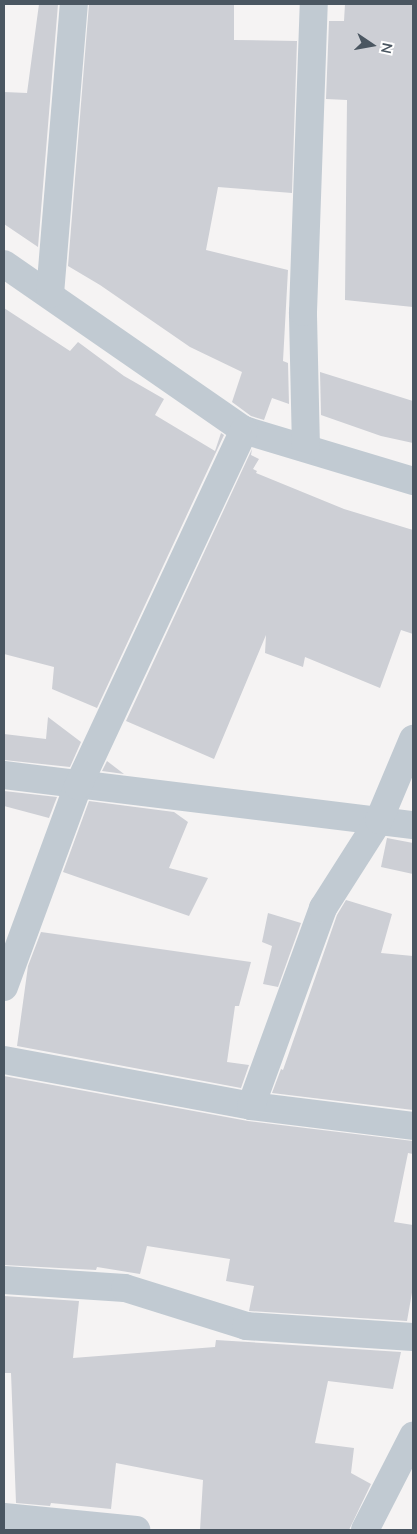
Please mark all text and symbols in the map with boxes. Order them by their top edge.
north arrow [347,20,397,70]
text: N [377,41,397,55]

